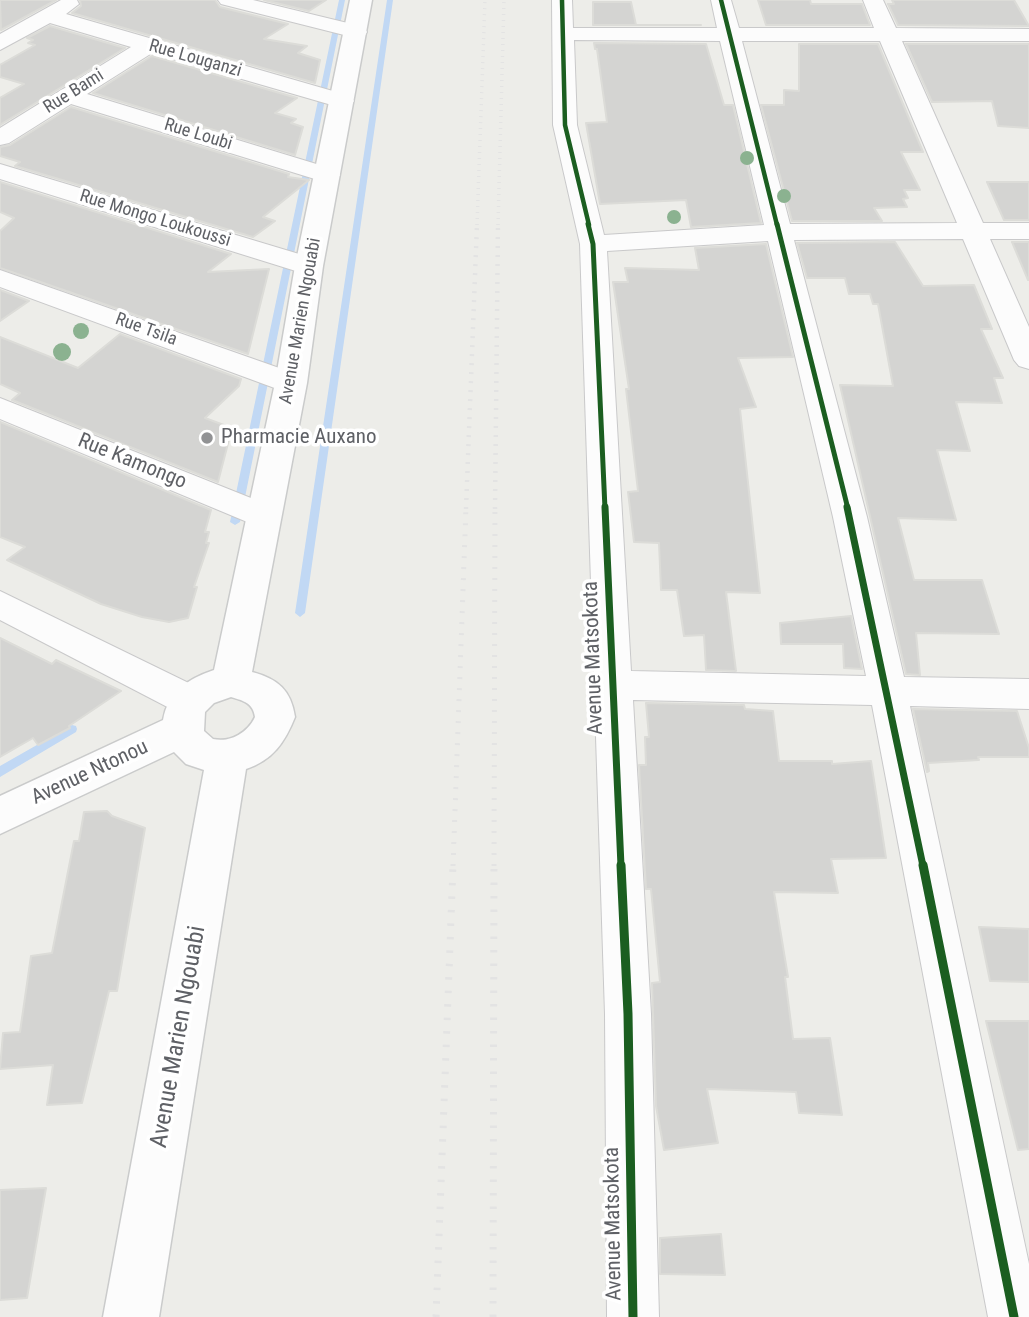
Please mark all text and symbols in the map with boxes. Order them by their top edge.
street label: Rue Louganzi [146,35,244,83]
street label: Rue Bami [40,65,108,119]
street label: Rue Loubi [161,114,235,156]
street label: Rue Mongo Loukoussi [77,186,233,252]
street label: Avenue Marien Ngouabi [276,236,326,406]
street label: Rue Tsila [112,309,180,351]
place label: Pharmacie Auxano [221,425,376,451]
street label: Rue Kamongo [74,429,190,495]
marker: Pharmacie Auxano [199,430,215,446]
street label: Avenue Matsokota [579,581,609,735]
street label: Avenue Ntonou [28,735,152,811]
street label: Avenue Marien Ngouabi [145,924,213,1150]
street label: Avenue Matsokota [600,1147,628,1301]

